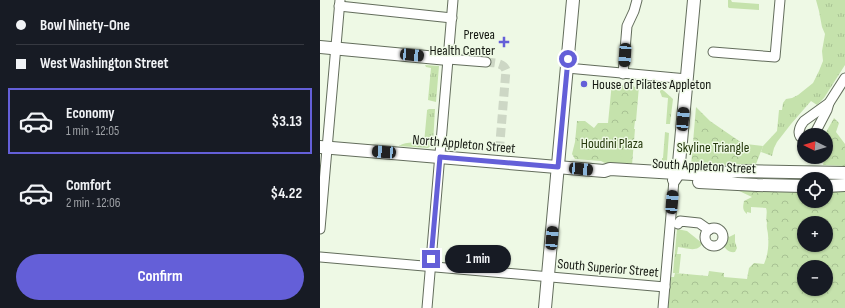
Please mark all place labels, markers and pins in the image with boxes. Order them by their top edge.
place label: Prevea Health Center [430,26,495,59]
marker: Prevea Health Center [498,36,510,48]
place label: House of Pilates Appleton [592,76,711,93]
marker: House of Pilates Appleton [579,79,589,89]

